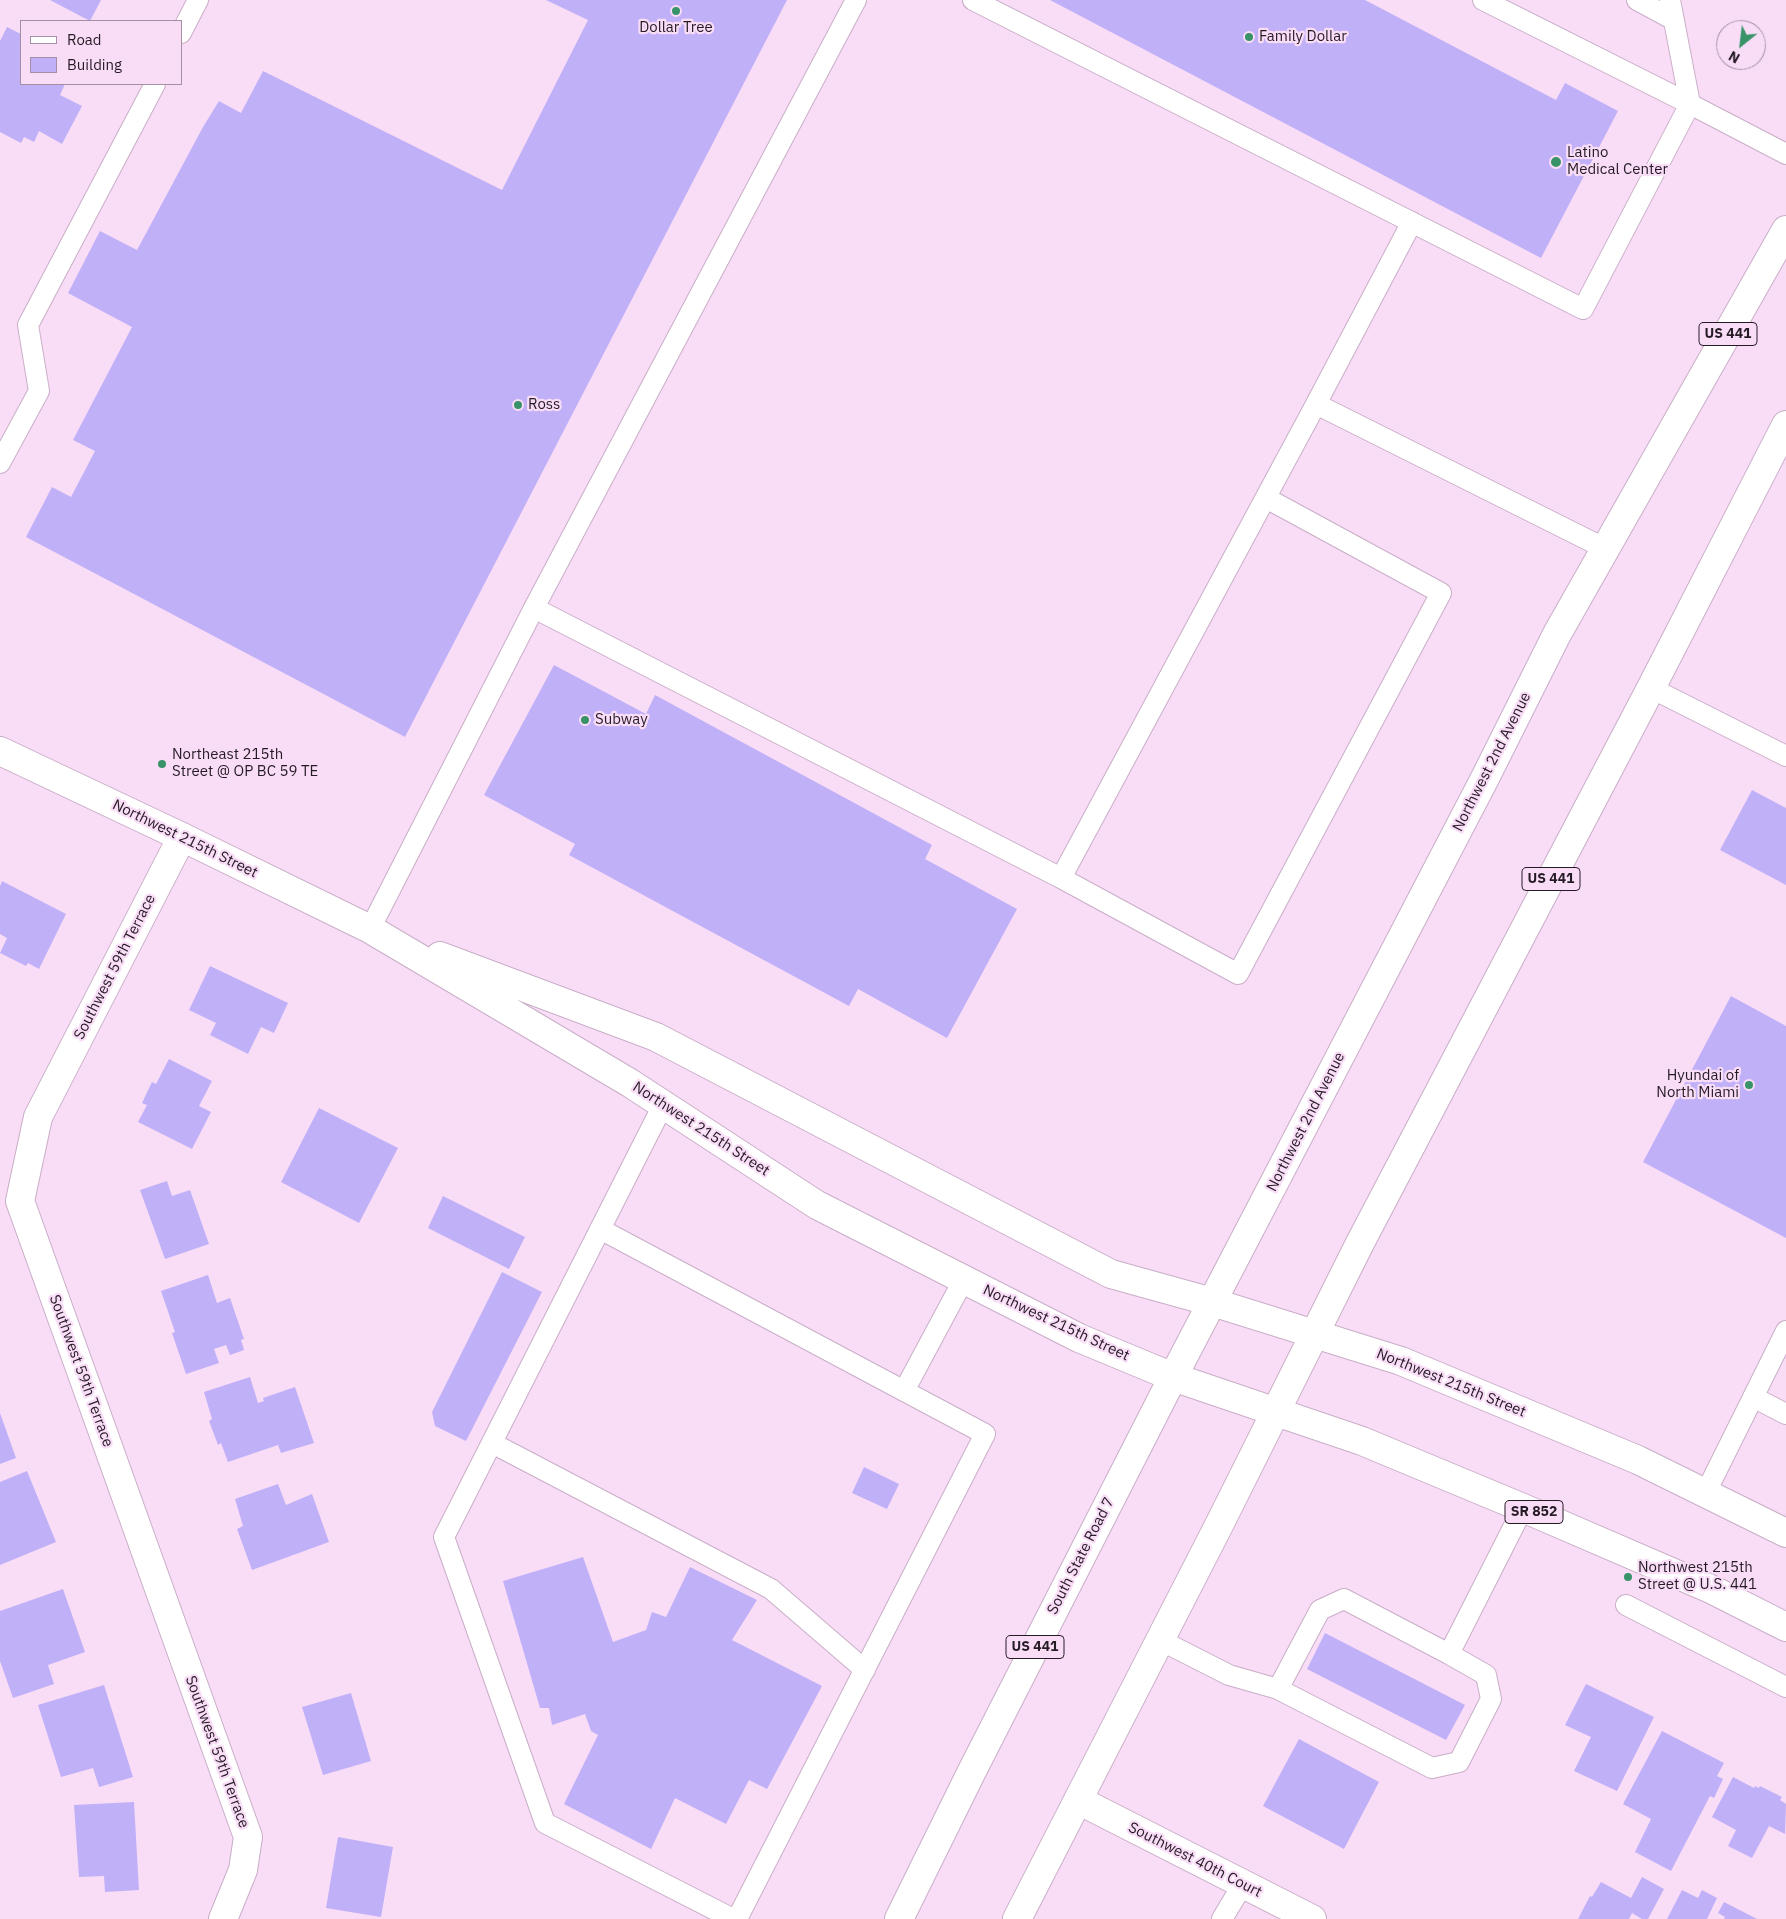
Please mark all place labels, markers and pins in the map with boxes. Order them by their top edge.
marker: Dollar Tree [670,5,682,17]
place label: Dollar Tree [639,19,713,37]
place label: Family Dollar [1259,28,1347,46]
marker: Family Dollar [1243,31,1255,43]
place label: Latino Medical Center [1567,144,1668,179]
marker: Latino Medical Center [1549,155,1563,169]
place label: Ross [528,396,560,414]
marker: Ross [512,399,524,411]
place label: Subway [595,711,648,729]
marker: Subway [579,714,591,726]
place label: Northeast 215th Street @ OP BC 59 TE [172,746,318,781]
marker: Northeast 215th Street @ OP BC 59 TE [156,758,168,770]
place label: Hyundai of North Miami [1656,1067,1739,1102]
marker: Hyundai of North Miami [1743,1079,1755,1091]
place label: Northwest 215th Street @ U.S. 441 [1638,1559,1757,1594]
marker: Northwest 215th Street @ U.S. 441 [1622,1571,1634,1583]

